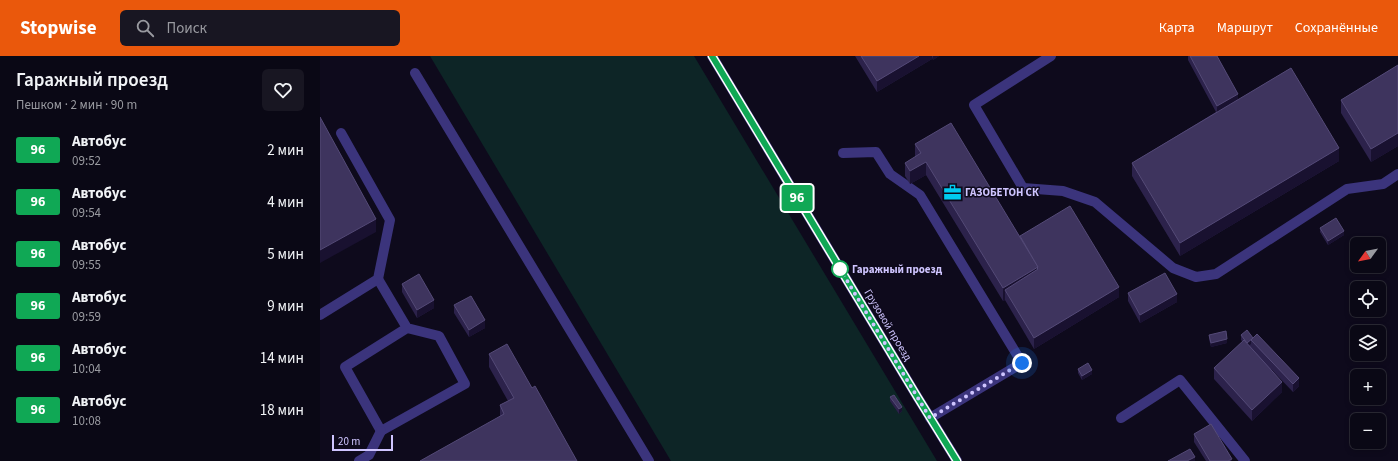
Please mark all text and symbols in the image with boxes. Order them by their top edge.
search box [120,10,400,46]
text: Stopwise [20,15,96,42]
icon: search [134,17,156,39]
text: Поиск [166,18,207,39]
text: Карта [1159,18,1195,38]
text: Маршрут [1217,18,1273,38]
text: Сохранённые [1295,18,1378,38]
text: Гаражный проезд [16,67,168,94]
button: heart [262,69,304,111]
text: Пешком · 2 мин · 90 m [16,96,137,114]
text: Автобус [72,131,126,152]
text: 96 [31,140,45,160]
text: 2 мин [267,140,304,161]
text: 09:52 [72,152,101,170]
office icon: ГАЗОБЕТОН СК [942,182,962,202]
text: Автобус [72,183,126,204]
line badge: 96 [779,185,815,211]
place label: ГАЗОБЕТОН СК [965,185,1039,200]
text: 96 [790,188,804,208]
text: 96 [31,192,45,212]
text: 4 мин [267,192,304,213]
text: 09:54 [72,204,101,222]
text: Автобус [72,235,126,256]
north arrow [1350,237,1386,273]
map controls [1350,237,1386,449]
text: 96 [31,244,45,264]
text: 5 мин [267,244,304,265]
text: 09:55 [72,256,101,274]
marker: Гаражный проезд [831,260,849,278]
place label: Гаражный проезд [852,262,943,277]
button: locate [1350,281,1386,317]
street label: Грузовой проезд [861,286,915,364]
text: Автобус [72,287,126,308]
text: 96 [31,296,45,316]
text: 9 мин [267,296,304,317]
text: 09:59 [72,308,101,326]
button: layers [1350,325,1386,361]
text: Автобус [72,339,126,360]
text: 96 [31,348,45,368]
text: 14 мин [260,348,304,369]
your location [1012,353,1032,373]
text: 10:04 [72,360,101,378]
button: + [1350,369,1386,405]
text: Автобус [72,391,126,412]
text: 96 [31,400,45,420]
text: 18 мин [260,400,304,421]
text: 10:08 [72,412,101,430]
button: − [1350,413,1386,449]
scale bar [332,433,393,452]
text: 20 m [338,434,360,449]

